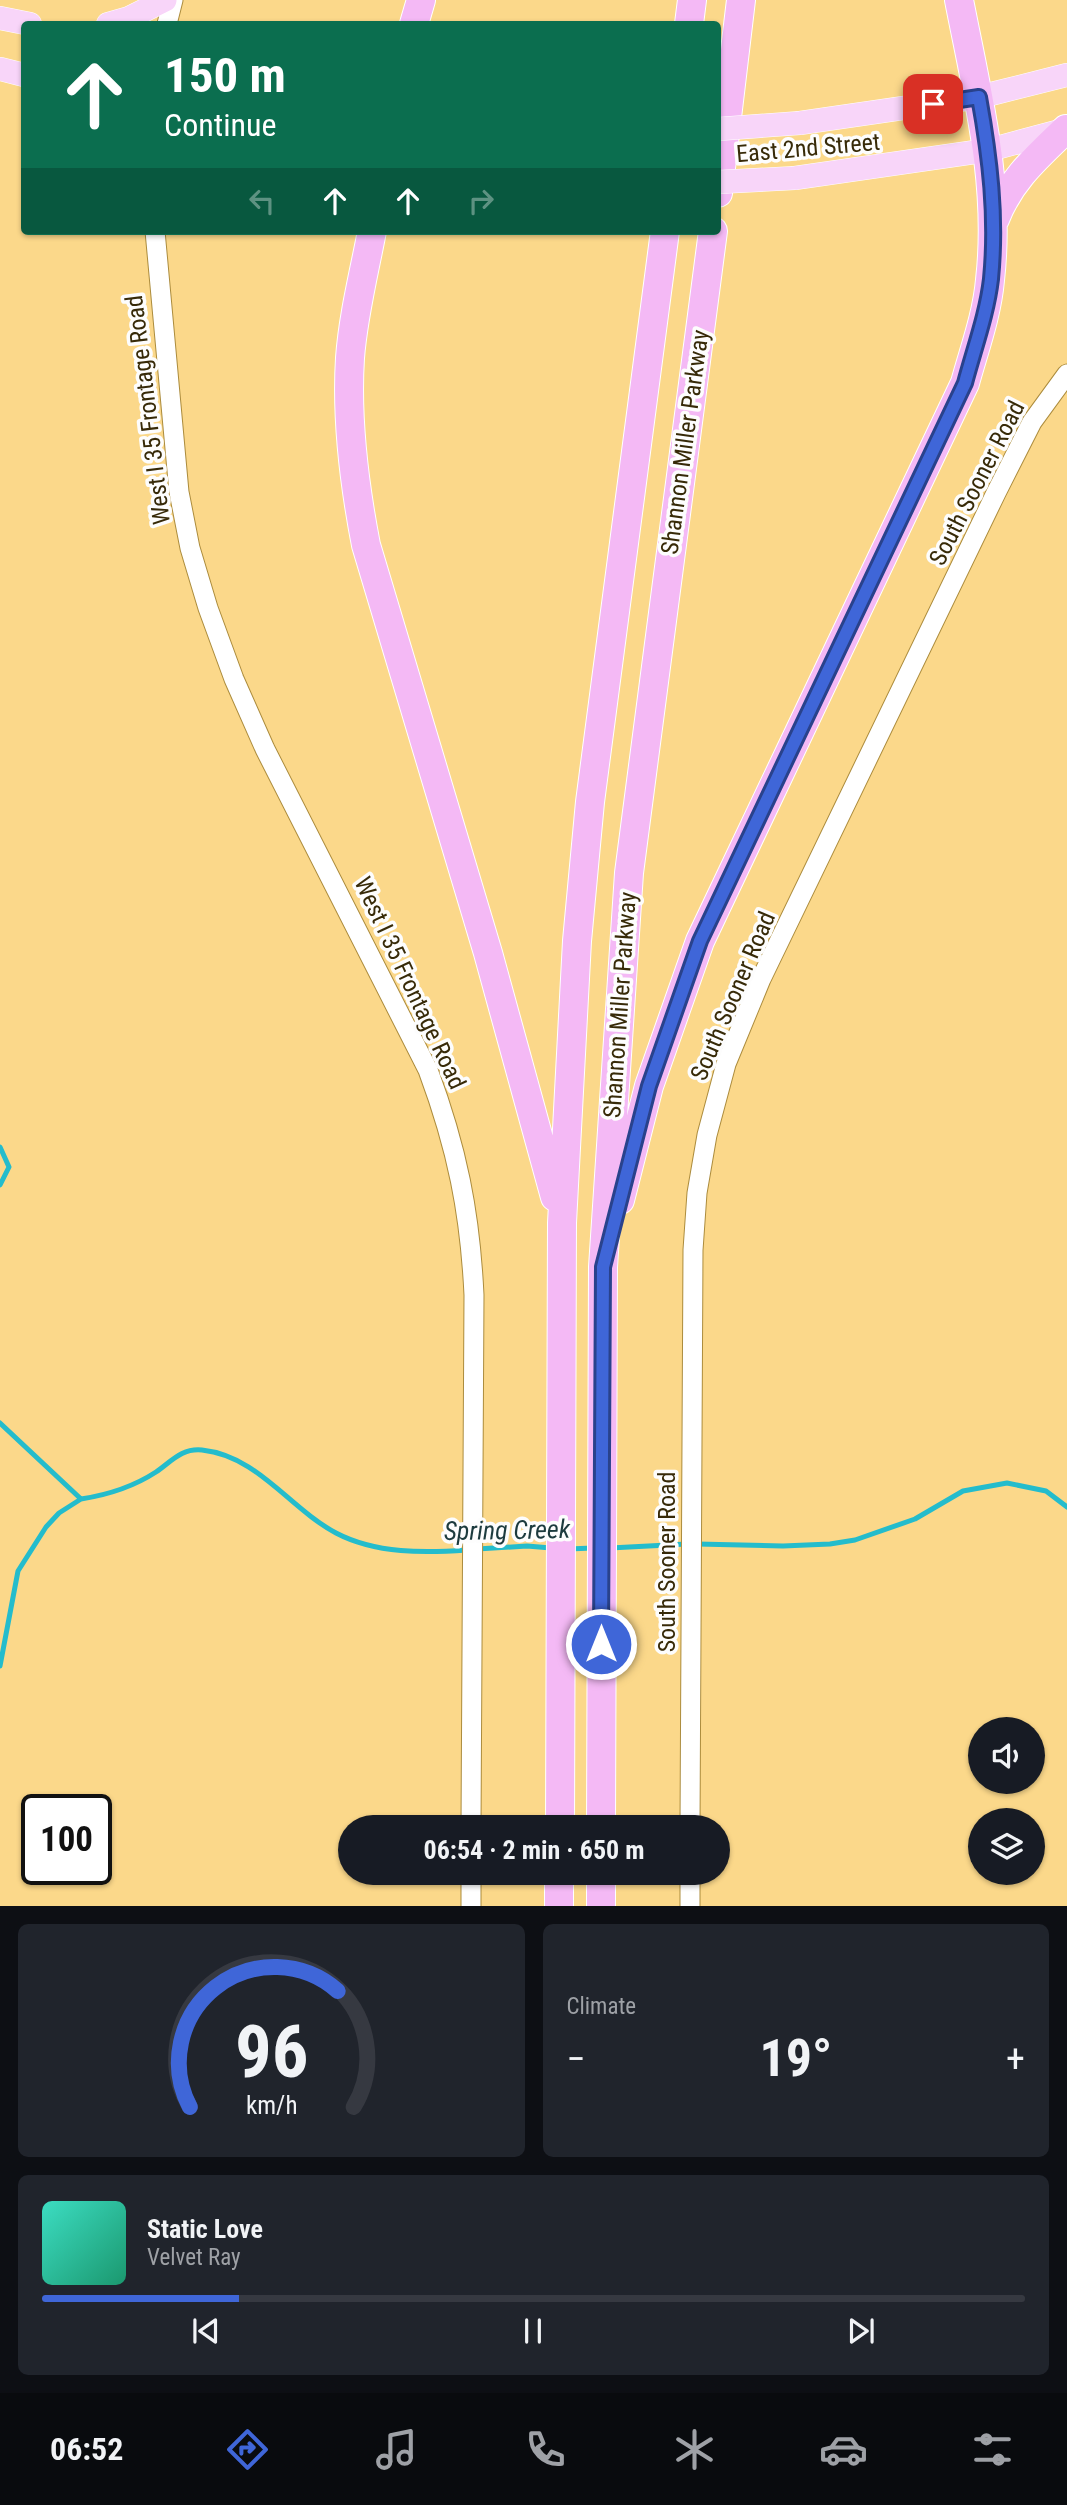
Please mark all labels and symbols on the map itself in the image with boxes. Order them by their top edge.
pin [903,74,963,134]
street label: East 2nd Street [735,128,881,168]
street label: West I 35 Frontage Road [120,294,176,526]
street label: Shannon Miller Parkway [655,328,715,556]
street label: South Sooner Road [924,396,1030,570]
street label: West I 35 Frontage Road [349,872,471,1094]
street label: Shannon Miller Parkway [598,891,642,1119]
street label: South Sooner Road [685,907,781,1085]
street label: South Sooner Road [653,1472,681,1652]
water label: Spring Creek [444,1514,571,1546]
position arrow [564,1607,638,1681]
speed limit sign: 100 [21,1794,112,1885]

